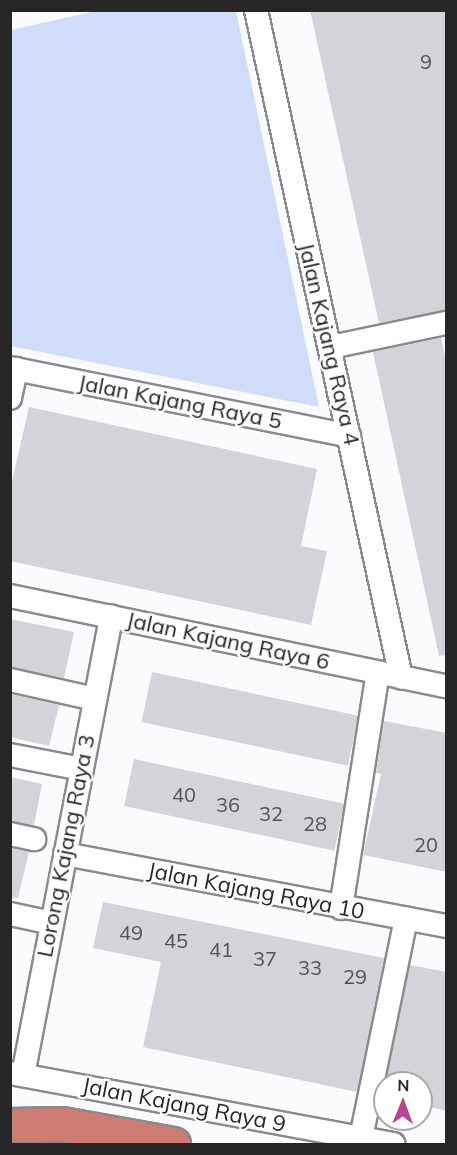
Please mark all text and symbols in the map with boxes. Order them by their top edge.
house number: 9 [420,49,432,73]
street label: Jalan Kajang Raya 4 [293,240,365,448]
street label: Jalan Kajang Raya 5 [76,369,284,435]
street label: Jalan Kajang Raya 6 [124,607,332,675]
street label: Lorong Kajang Raya 3 [31,733,101,959]
house number: 40 [172,782,196,806]
house number: 36 [216,792,240,816]
house number: 32 [259,801,283,825]
house number: 28 [303,811,327,835]
house number: 20 [414,832,438,856]
street label: Jalan Kajang Raya 10 [145,857,367,925]
house number: 49 [119,920,143,944]
house number: 45 [164,928,188,952]
house number: 41 [209,937,233,961]
house number: 37 [253,946,277,970]
house number: 33 [298,955,322,979]
house number: 29 [343,964,367,988]
north arrow [373,1071,433,1131]
street label: Jalan Kajang Raya 9 [80,1072,288,1138]
text: N [397,1075,409,1095]

